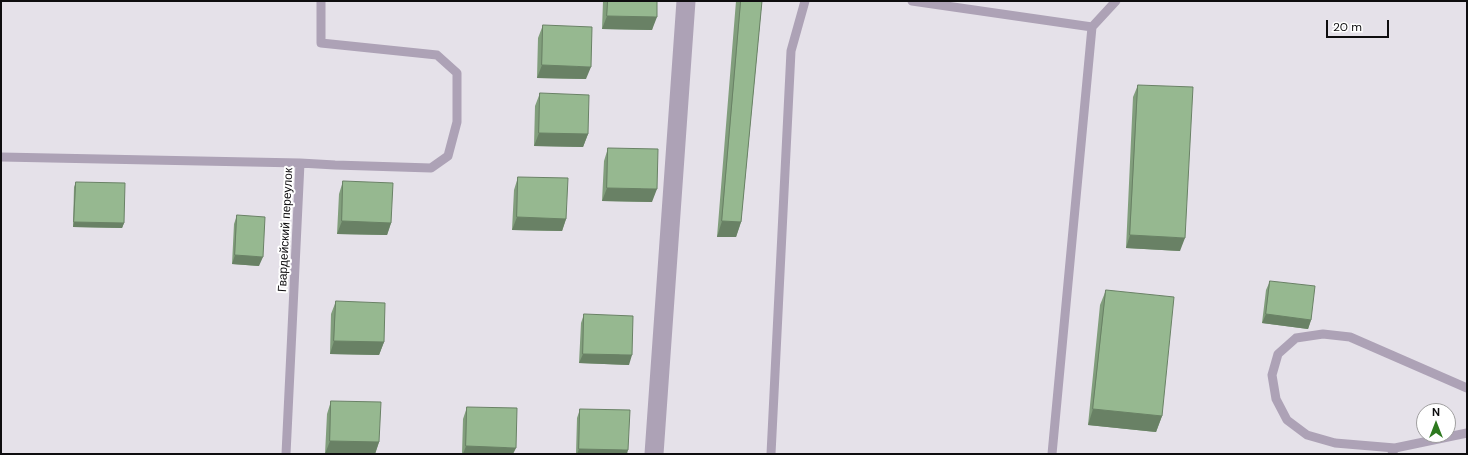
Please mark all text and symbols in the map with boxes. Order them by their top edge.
scale bar [1328,12,1391,38]
text: 20 m [1333,19,1362,35]
street label: Гвардейский переулок [276,167,296,293]
north arrow [1416,403,1456,443]
text: N [1432,405,1440,419]

